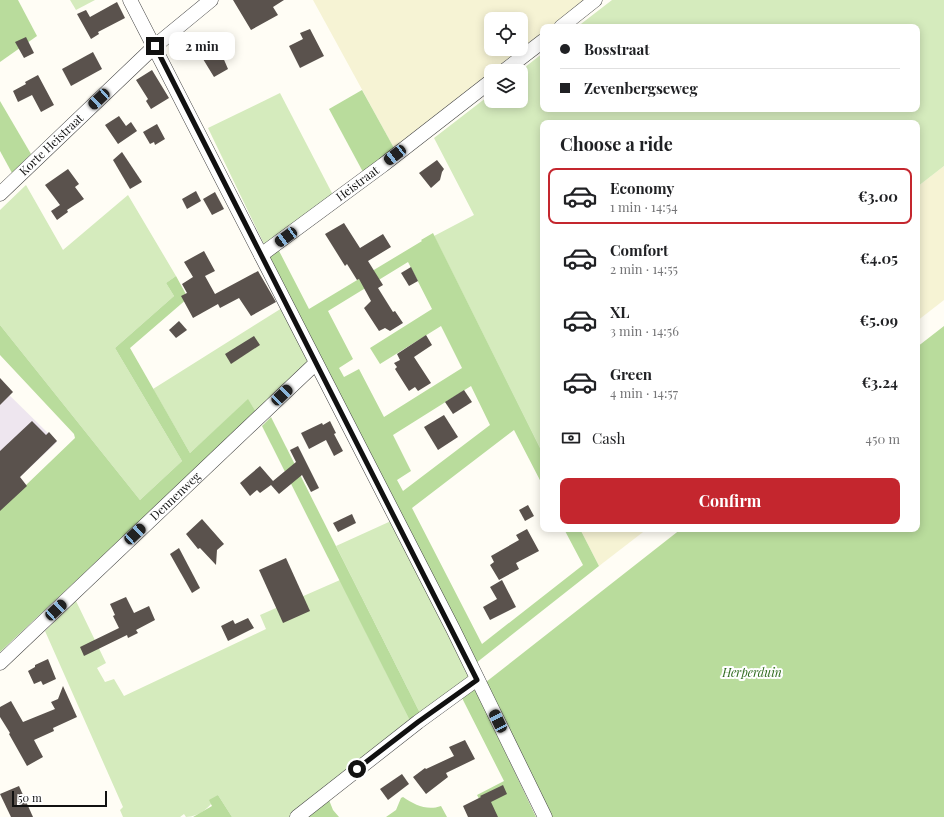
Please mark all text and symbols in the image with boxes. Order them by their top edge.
map controls [484,12,528,108]
button: locate [484,12,528,56]
callout: 2 min [169,32,235,60]
route end [146,37,164,55]
text: 2 min [185,37,219,54]
text: Bosstraat [584,39,650,59]
button: layers [484,64,528,108]
text: Zevenbergseweg [584,78,698,98]
car [86,86,112,112]
street label: Korte Heistraat [15,109,87,179]
text: Choose a ride [560,132,673,156]
car [382,143,408,167]
street label: Heistraat [332,161,382,204]
icon: car [562,178,598,214]
text: Economy [610,178,674,198]
text: €3.00 [858,186,898,206]
text: 1 min · 14:54 [610,198,678,215]
car [273,225,299,249]
icon: car [562,240,598,276]
text: Comfort [610,240,668,260]
text: €4.05 [860,248,898,268]
text: 2 min · 14:55 [610,260,678,277]
icon: car [562,302,598,338]
text: XL [610,302,630,322]
text: €5.09 [860,310,898,330]
text: 3 min · 14:56 [610,322,679,339]
icon: car [562,364,598,400]
text: Green [610,364,652,384]
text: €3.24 [862,372,898,392]
car [269,382,295,408]
text: 4 min · 14:57 [610,384,678,401]
icon: cash [560,427,582,449]
text: Cash [592,428,625,448]
text: 450 m [866,430,900,447]
street label: Dennenweg [146,467,204,523]
button: Confirm [560,478,900,524]
car [122,521,148,547]
car [43,597,69,623]
park label: Herperduin [721,664,782,680]
car [487,708,509,734]
route start [348,760,366,778]
scale bar [12,789,107,808]
text: 50 m [18,790,42,805]

